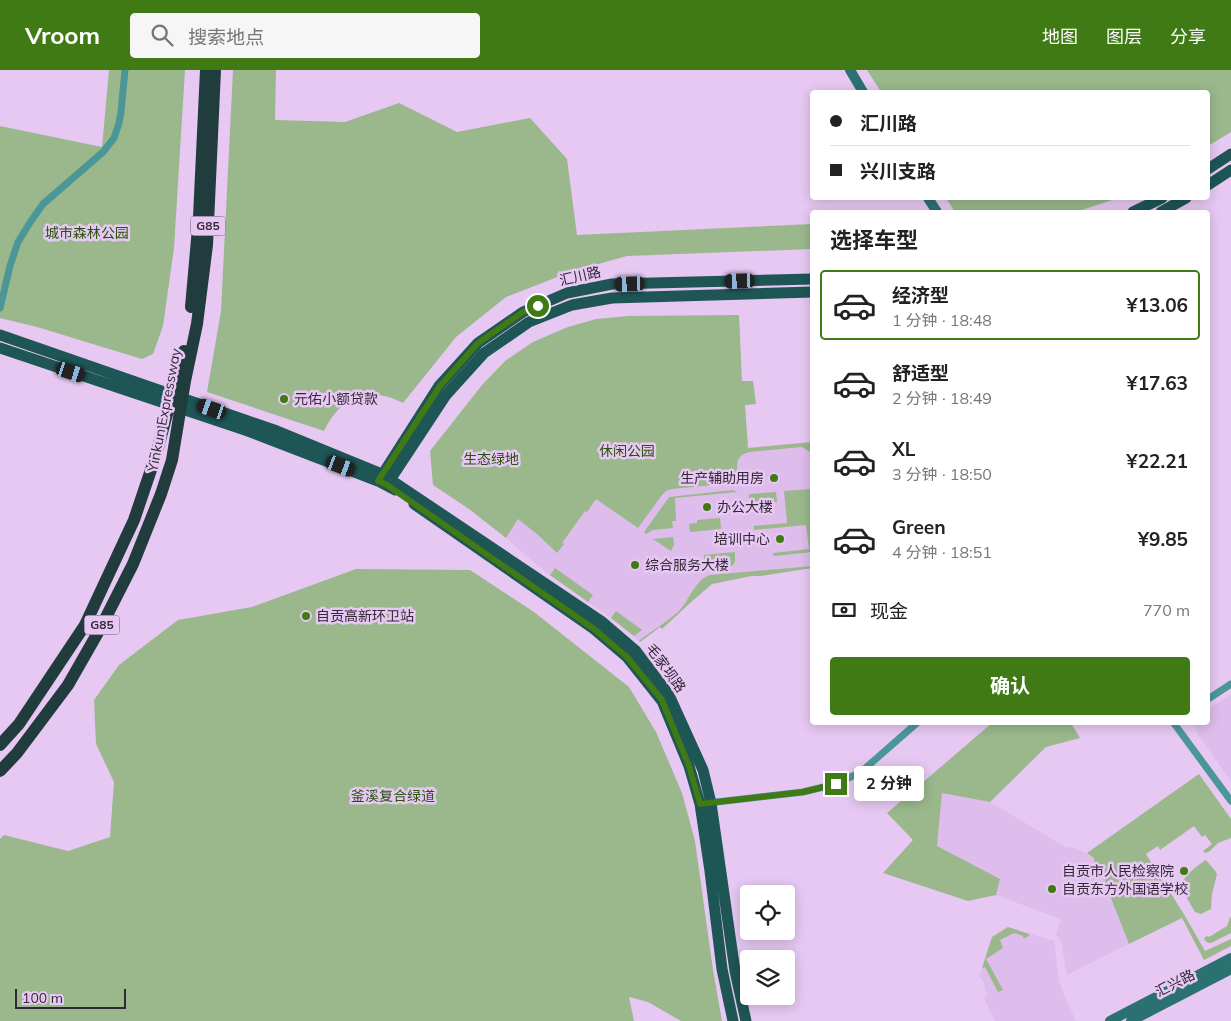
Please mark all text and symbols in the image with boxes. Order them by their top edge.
search box [130,13,480,58]
text: Vroom [25,20,100,50]
icon: search [148,21,176,49]
text: 搜索地点 [188,25,264,49]
text: 地图 [1042,25,1078,48]
text: 图层 [1106,25,1142,48]
text: 分享 [1170,25,1206,48]
text: 汇川路 [860,111,917,135]
text: 兴川支路 [860,159,936,183]
road number: G85 [190,216,226,236]
park label: 城市森林公园 [45,224,129,242]
text: 选择车型 [830,226,918,254]
street label: 汇川路 [558,263,602,289]
car [724,273,755,289]
car [614,276,645,292]
icon: car [832,283,877,328]
text: 经济型 [892,283,949,307]
text: ¥13.06 [1126,293,1188,317]
route start [527,295,549,317]
text: 1 分钟 · 18:48 [892,310,992,330]
street label: Yinkun Expressway [143,346,185,474]
car [54,360,87,384]
icon: car [832,361,877,406]
text: 舒适型 [892,361,949,385]
text: ¥17.63 [1126,371,1188,395]
text: 2 分钟 · 18:49 [892,388,992,408]
place label: 元佑小额贷款 [294,390,378,408]
marker: 元佑小额贷款 [278,393,290,405]
car [195,397,228,421]
text: XL [892,437,915,461]
icon: car [832,439,877,484]
park label: 休闲公园 [599,442,655,460]
text: ¥22.21 [1126,449,1188,473]
park label: 生态绿地 [463,450,519,468]
car [324,454,357,478]
text: 3 分钟 · 18:50 [892,464,992,484]
place label: 生产辅助用房 [680,469,764,487]
marker: 生产辅助用房 [768,472,780,484]
place label: 办公大楼 [717,498,773,516]
marker: 办公大楼 [701,501,713,513]
text: Green [892,515,946,539]
icon: car [832,517,877,562]
text: ¥9.85 [1138,527,1188,551]
place label: 培训中心 [714,530,770,548]
marker: 培训中心 [774,533,786,545]
text: 4 分钟 · 18:51 [892,542,992,562]
place label: 综合服务大楼 [645,556,729,574]
marker: 综合服务大楼 [629,559,641,571]
icon: cash [830,596,858,624]
text: 现金 [870,599,908,623]
text: 770 m [1143,600,1190,620]
place label: 自贡高新环卫站 [316,607,414,625]
marker: 自贡高新环卫站 [300,610,312,622]
road number: G85 [84,616,120,634]
street label: 毛家坝路 [642,640,690,696]
button: 确认 [830,657,1190,715]
callout: 2 分钟 [854,766,924,802]
route end [825,773,847,795]
text: 2 分钟 [866,773,912,793]
park label: 釜溪复合绿道 [351,787,435,805]
place label: 自贡市人民检察院 [1062,862,1174,880]
marker: 自贡市人民检察院 [1178,865,1190,877]
place label: 自贡东方外国语学校 [1062,880,1188,898]
marker: 自贡东方外国语学校 [1046,883,1058,895]
map controls [740,885,795,1005]
button: locate [740,885,795,940]
button: layers [740,950,795,1005]
street label: 汇兴路 [1152,965,1198,1001]
scale bar [15,986,126,1009]
text: 100 m [22,989,63,1007]

